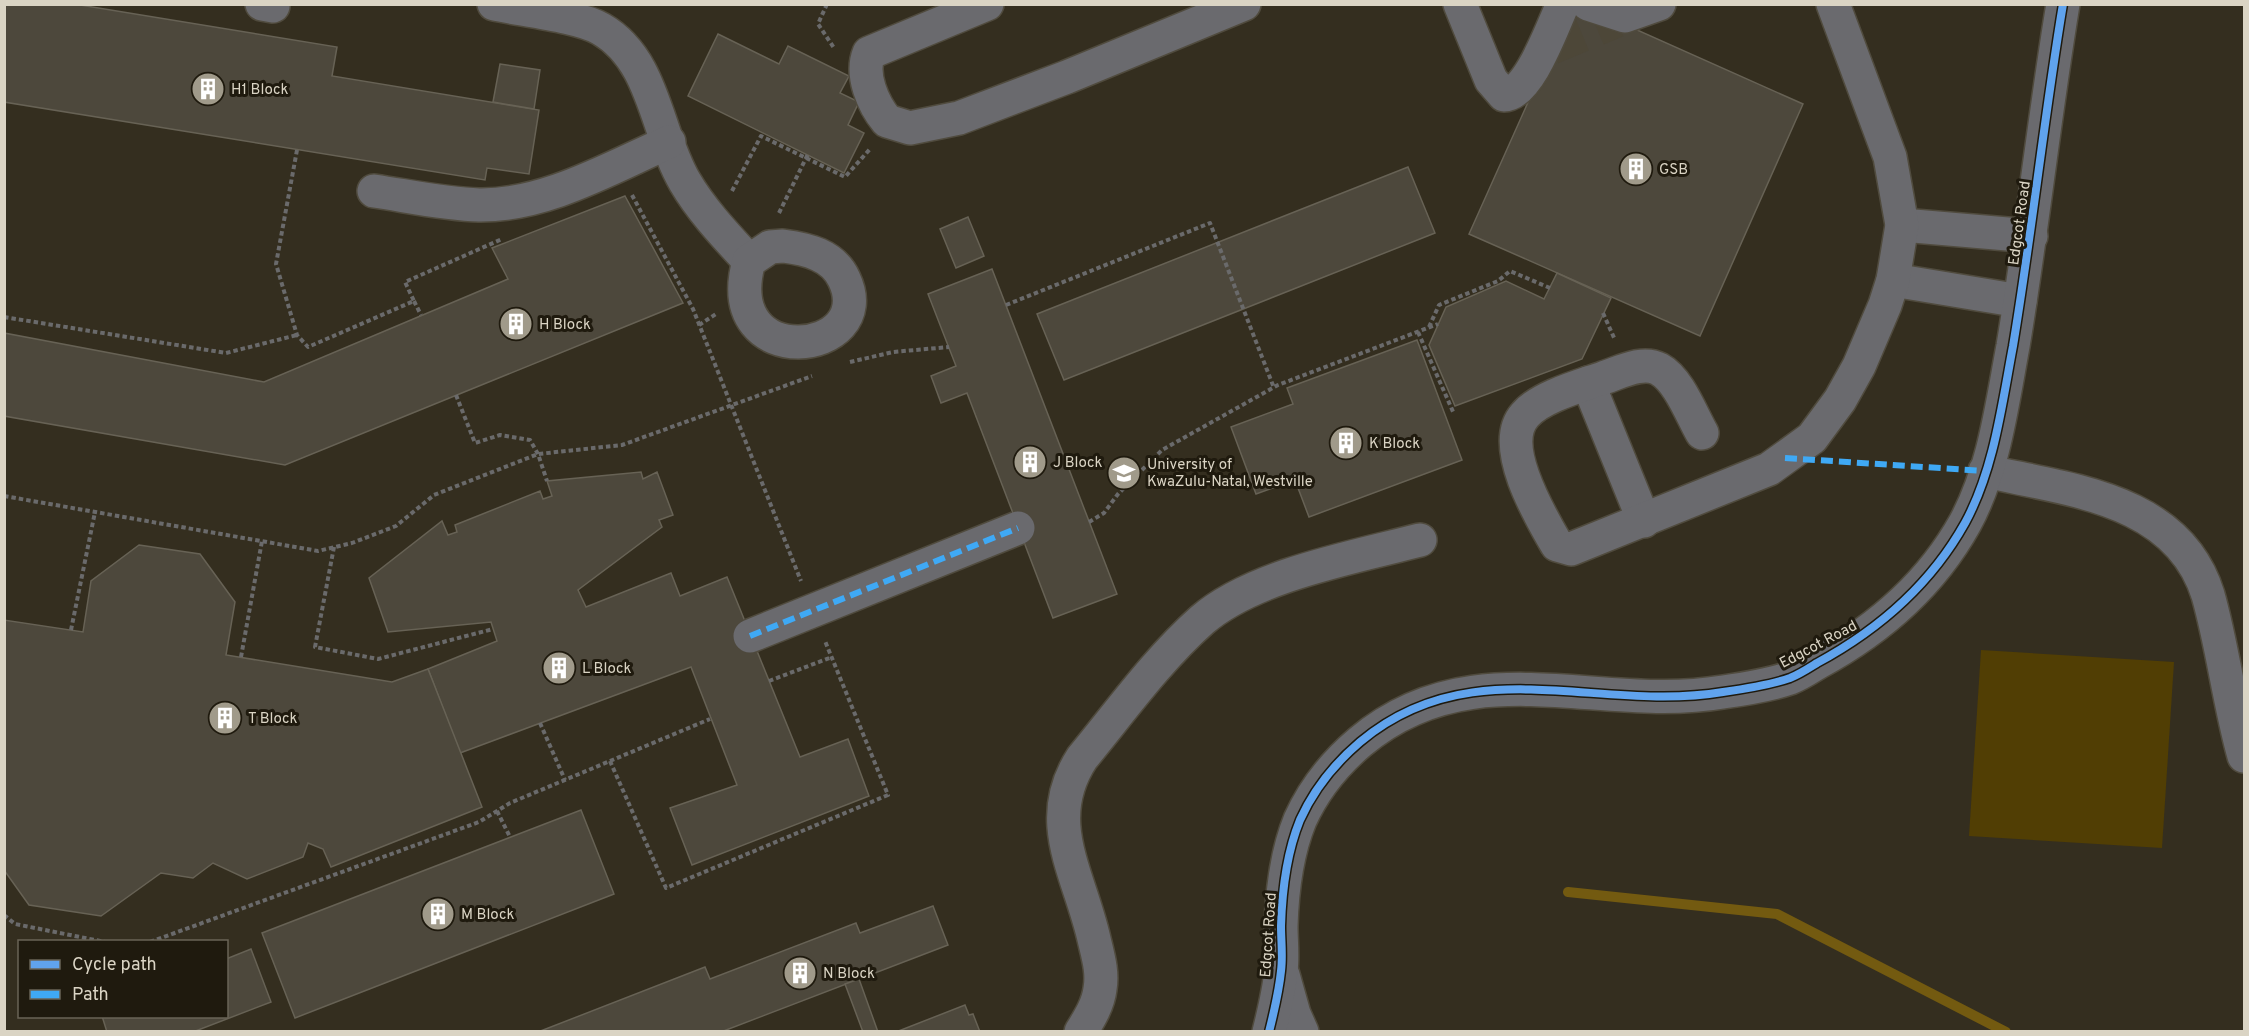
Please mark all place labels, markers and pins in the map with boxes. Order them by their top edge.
building icon: H1 Block [190,71,226,107]
place label: H1 Block [231,81,288,100]
building icon: GSB [1618,151,1654,187]
place label: GSB [1659,161,1688,180]
building icon: H Block [498,306,534,342]
place label: H Block [539,316,591,335]
building icon: K Block [1328,425,1364,461]
place label: K Block [1369,435,1420,454]
building icon: J Block [1012,444,1048,480]
place label: J Block [1053,454,1103,473]
school or university icon: University of KwaZulu-Natal, Westville [1106,455,1142,491]
place label: University of KwaZulu-Natal, Westville [1147,456,1313,492]
building icon: L Block [541,650,577,686]
place label: L Block [582,660,631,679]
building icon: T Block [207,700,243,736]
place label: T Block [248,710,298,729]
building icon: M Block [420,896,456,932]
place label: M Block [461,906,514,925]
building icon: N Block [782,955,818,991]
place label: N Block [823,965,875,984]

